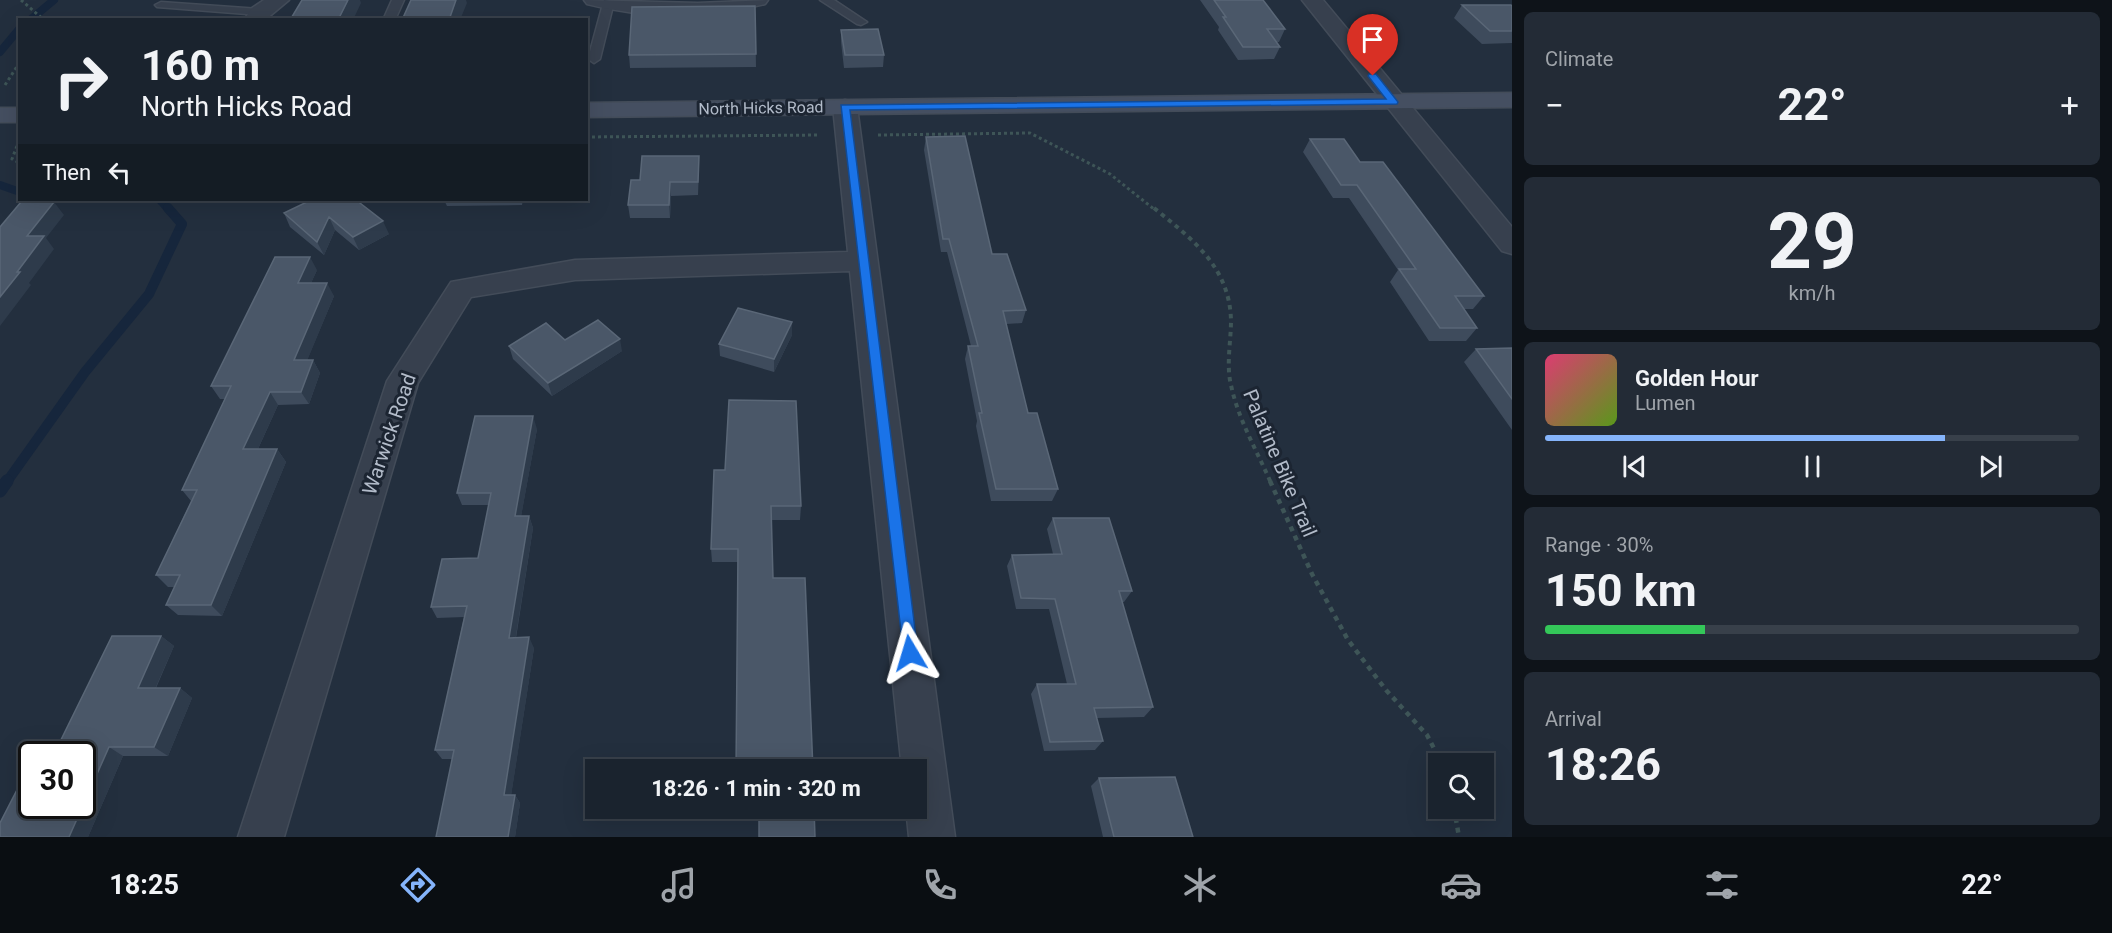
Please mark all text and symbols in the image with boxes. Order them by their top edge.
pin [1347,14,1398,76]
icon: arrive [1356,23,1389,56]
text: 160 m [141,41,260,90]
icon: right [42,42,120,120]
text: Climate [1545,47,1613,71]
text: 22° [1777,78,1847,131]
text: − [1545,86,1564,125]
text: + [2060,86,2079,125]
text: North Hicks Road [141,91,352,123]
street label: North Hicks Road [698,97,824,119]
icon: left [103,156,136,189]
text: Then [42,160,91,185]
text: 29 [1767,196,1857,287]
text: km/h [1789,281,1835,305]
text: Golden Hour [1635,366,1759,391]
street label: Warwick Road [357,370,421,498]
street label: Palatine Bike Trail [1238,386,1322,540]
text: Lumen [1635,391,1696,415]
icon: previous [1618,450,1651,483]
icon: pause [1796,450,1829,483]
icon: next [1974,450,2007,483]
text: Range · 30% [1545,533,1653,557]
text: 150 km [1545,564,1697,617]
position arrow [878,621,942,685]
text: Arrival [1545,707,1602,731]
text: 18:26 [1545,738,1661,791]
speed limit sign: 30 [18,741,96,819]
map controls [1428,753,1494,819]
button: search [1428,753,1494,819]
text: 18:26 · 1 min · 320 m [651,776,861,801]
icon: directions [397,864,439,906]
icon: music [658,864,700,906]
icon: phone [919,864,961,906]
icon: climate [1179,864,1221,906]
icon: car [1440,864,1482,906]
icon: filters [1701,864,1743,906]
text: 18:25 [109,869,179,901]
text: 22° [1961,869,2003,901]

